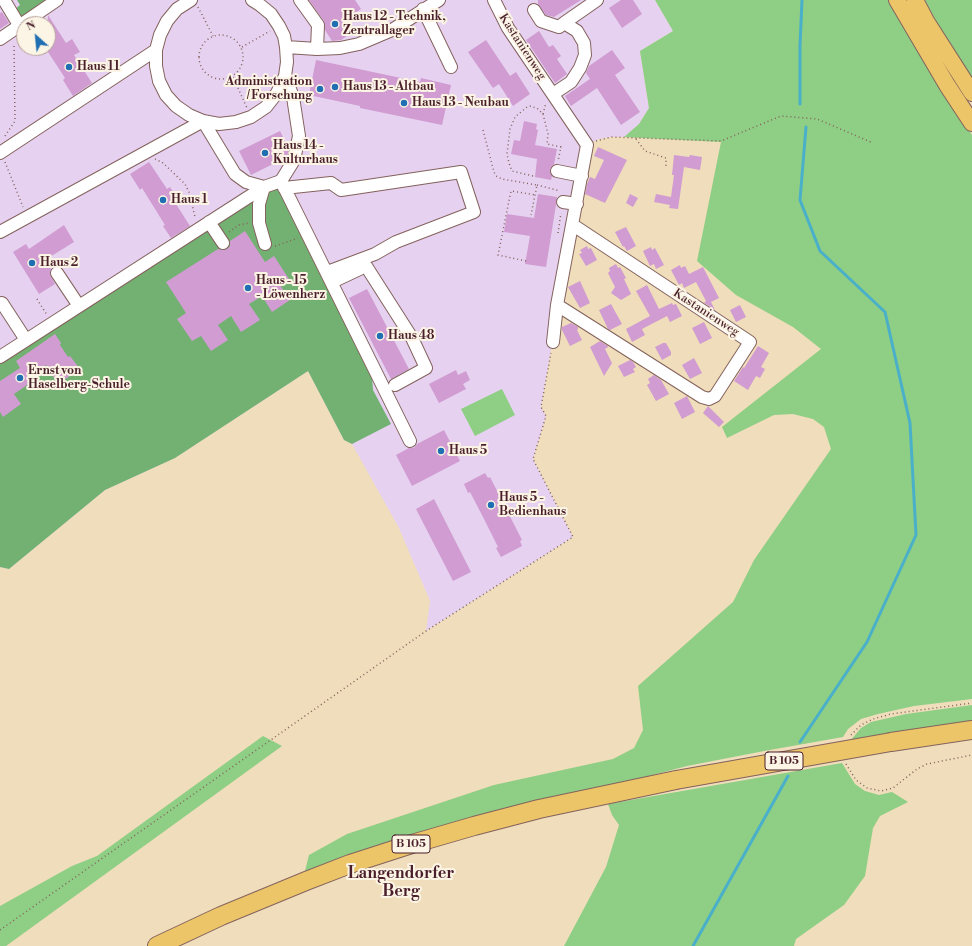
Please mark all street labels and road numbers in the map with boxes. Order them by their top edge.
street label: Kastanienweg [495,11,549,83]
street label: Kastanienweg [670,286,742,340]
road number: B 105 [765,752,803,770]
road number: B 105 [392,835,430,853]

